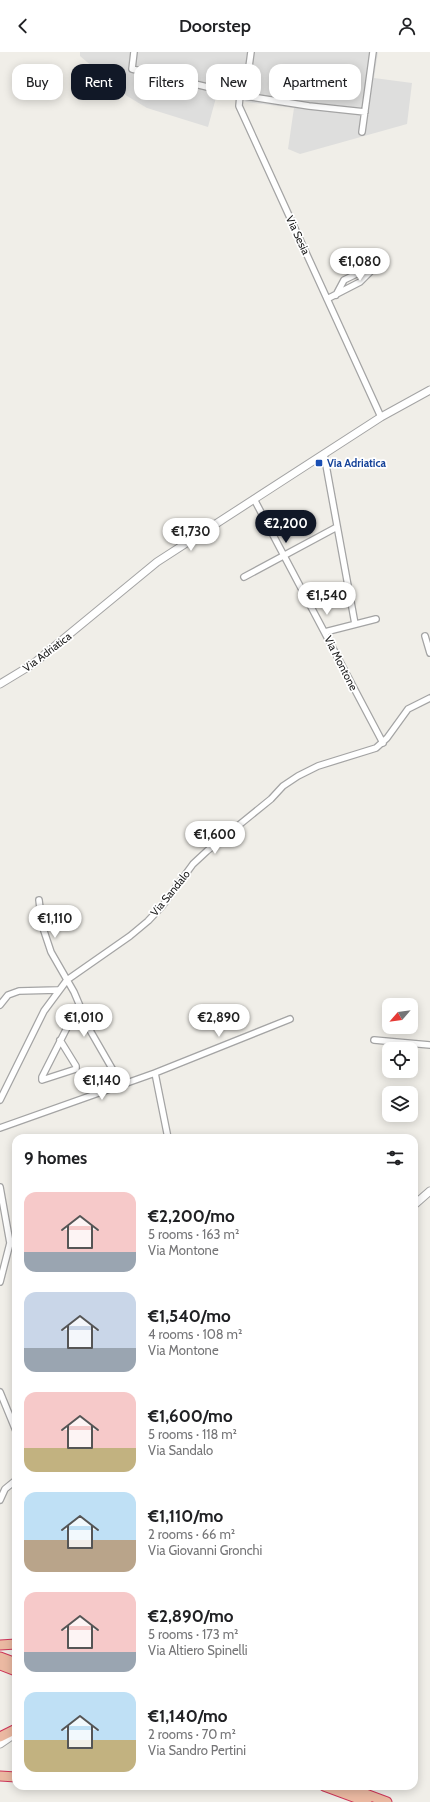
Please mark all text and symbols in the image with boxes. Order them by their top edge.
icon: back [12,15,34,37]
text: Doorstep [179,15,251,37]
icon: person [396,15,418,37]
chip: Buy [12,64,63,100]
chip: Rent [71,64,126,100]
chip: Filters [134,64,198,100]
chip: New [206,64,261,100]
chip: Apartment [269,64,361,100]
street label: Via Sesia [283,213,313,257]
pin: €1,080 [327,248,393,282]
text: €1,080 [339,253,381,269]
place label: Via Adriatica [327,456,386,470]
marker: Via Adriatica [314,458,324,468]
pin: €2,200 [253,510,319,544]
text: €2,200 [264,515,308,531]
pin: €1,730 [158,518,224,552]
text: €1,730 [172,523,210,539]
pin: €1,540 [294,582,360,616]
text: €1,540 [307,587,347,603]
street label: Via Adriatica [20,629,75,675]
street label: Via Montone [321,633,361,693]
pin: €1,600 [182,821,248,855]
text: €1,600 [194,826,236,842]
street label: Via Sandalo [147,867,193,919]
pin: €1,110 [22,905,88,939]
text: €1,110 [38,910,72,926]
north arrow [382,998,418,1034]
map controls [382,998,418,1122]
pin: €1,010 [51,1004,117,1038]
pin: €2,890 [186,1004,252,1038]
text: €1,010 [64,1009,104,1025]
text: €2,890 [198,1009,240,1025]
button: locate [382,1042,418,1078]
pin: €1,140 [69,1067,135,1101]
text: €1,140 [83,1072,121,1088]
button: layers [382,1086,418,1122]
icon: filters [384,1147,406,1169]
text: 9 homes [24,1148,87,1168]
text: €2,200/mo [148,1206,235,1226]
icon: home [56,1208,104,1256]
text: 5 rooms · 163 m² [148,1226,239,1242]
text: Via Montone [148,1242,219,1258]
text: €1,540/mo [148,1306,231,1326]
icon: home [56,1308,104,1356]
text: 4 rooms · 108 m² [148,1326,242,1342]
text: Via Montone [148,1342,219,1358]
text: €1,600/mo [148,1406,233,1426]
icon: home [56,1408,104,1456]
text: 5 rooms · 118 m² [148,1426,237,1442]
text: Via Sandalo [148,1442,213,1458]
text: €1,110/mo [148,1506,223,1526]
icon: home [56,1508,104,1556]
text: 2 rooms · 66 m² [148,1526,235,1542]
text: Via Giovanni Gronchi [148,1542,262,1558]
text: €2,890/mo [148,1606,234,1626]
icon: home [56,1608,104,1656]
text: 5 rooms · 173 m² [148,1626,238,1642]
text: Via Altiero Spinelli [148,1642,247,1658]
text: €1,140/mo [148,1706,228,1726]
icon: home [56,1708,104,1756]
text: 2 rooms · 70 m² [148,1726,236,1742]
text: Via Sandro Pertini [148,1742,246,1758]

